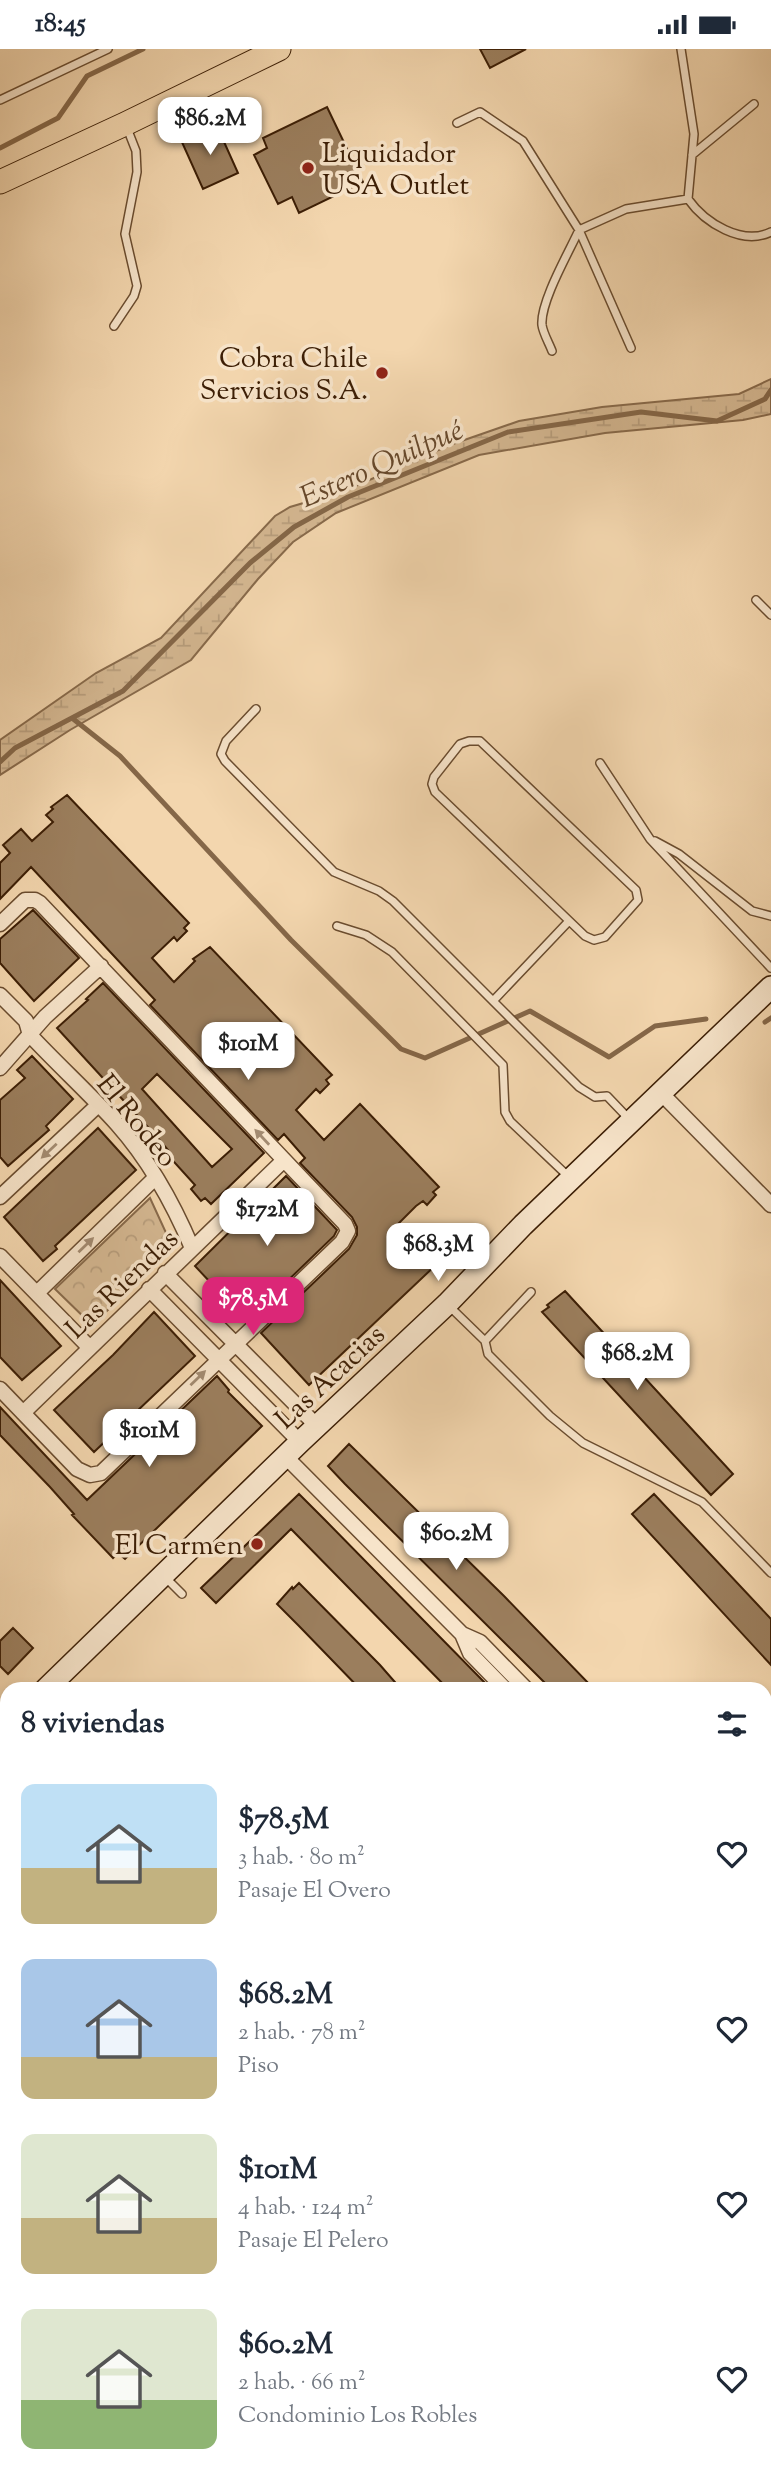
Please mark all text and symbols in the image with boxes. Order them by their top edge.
text: 18:45 [35,6,86,43]
pin: $86.2M [153,97,267,157]
text: $86.2M [174,103,246,136]
place label: Liquidador USA Outlet [322,135,469,207]
marker: Liquidador USA Outlet [300,160,316,176]
place label: Cobra Chile Servicios S.A. [200,340,368,412]
marker: Cobra Chile Servicios S.A. [374,365,390,381]
water label: Estero Quilpué [293,410,471,521]
pin: $101M [199,1023,297,1082]
text: $101M [218,1028,278,1061]
street label: El Rodeo [86,1067,186,1177]
one-way arrow [255,1129,271,1146]
one-way arrow [41,1143,58,1159]
pin: $172M [218,1189,316,1248]
text: $172M [235,1194,299,1227]
street label: Las Riendas [57,1221,189,1349]
pin: $68.3M [381,1223,495,1283]
text: $68.3M [402,1229,474,1262]
one-way arrow [78,1237,94,1253]
pin: $78.5M [196,1277,310,1337]
text: $78.5M [218,1283,288,1316]
street label: Las Acacias [267,1317,395,1440]
pin: $68.2M [580,1333,694,1392]
text: $68.2M [601,1338,673,1371]
one-way arrow [190,1370,207,1387]
pin: $101M [100,1409,198,1469]
text: $101M [119,1415,179,1448]
pin: $60.2M [399,1513,513,1572]
text: $60.2M [420,1518,492,1551]
place label: El Carmen [115,1527,243,1567]
marker: El Carmen [249,1536,265,1552]
text: 8 viviendas [21,1703,165,1746]
icon: filters [713,1705,751,1743]
text: $78.5M [238,1799,329,1842]
icon: home [77,1812,161,1896]
icon: heart [713,1835,751,1873]
text: 3 hab. · 80 m² [238,1842,365,1875]
text: Pasaje El Overo [238,1875,391,1908]
text: $68.2M [238,1974,333,2017]
icon: home [77,1987,161,2071]
icon: heart [713,2010,751,2048]
text: 2 hab. · 78 m² [238,2017,366,2050]
text: Piso [238,2050,279,2083]
text: $101M [238,2149,317,2192]
icon: home [77,2162,161,2246]
icon: heart [713,2185,751,2223]
text: 4 hab. · 124 m² [238,2192,374,2225]
text: Pasaje El Pelero [238,2225,389,2258]
text: $60.2M [238,2324,333,2367]
icon: home [77,2337,161,2421]
icon: heart [713,2360,751,2398]
text: 2 hab. · 66 m² [238,2367,365,2400]
text: Condominio Los Robles [238,2400,477,2433]

